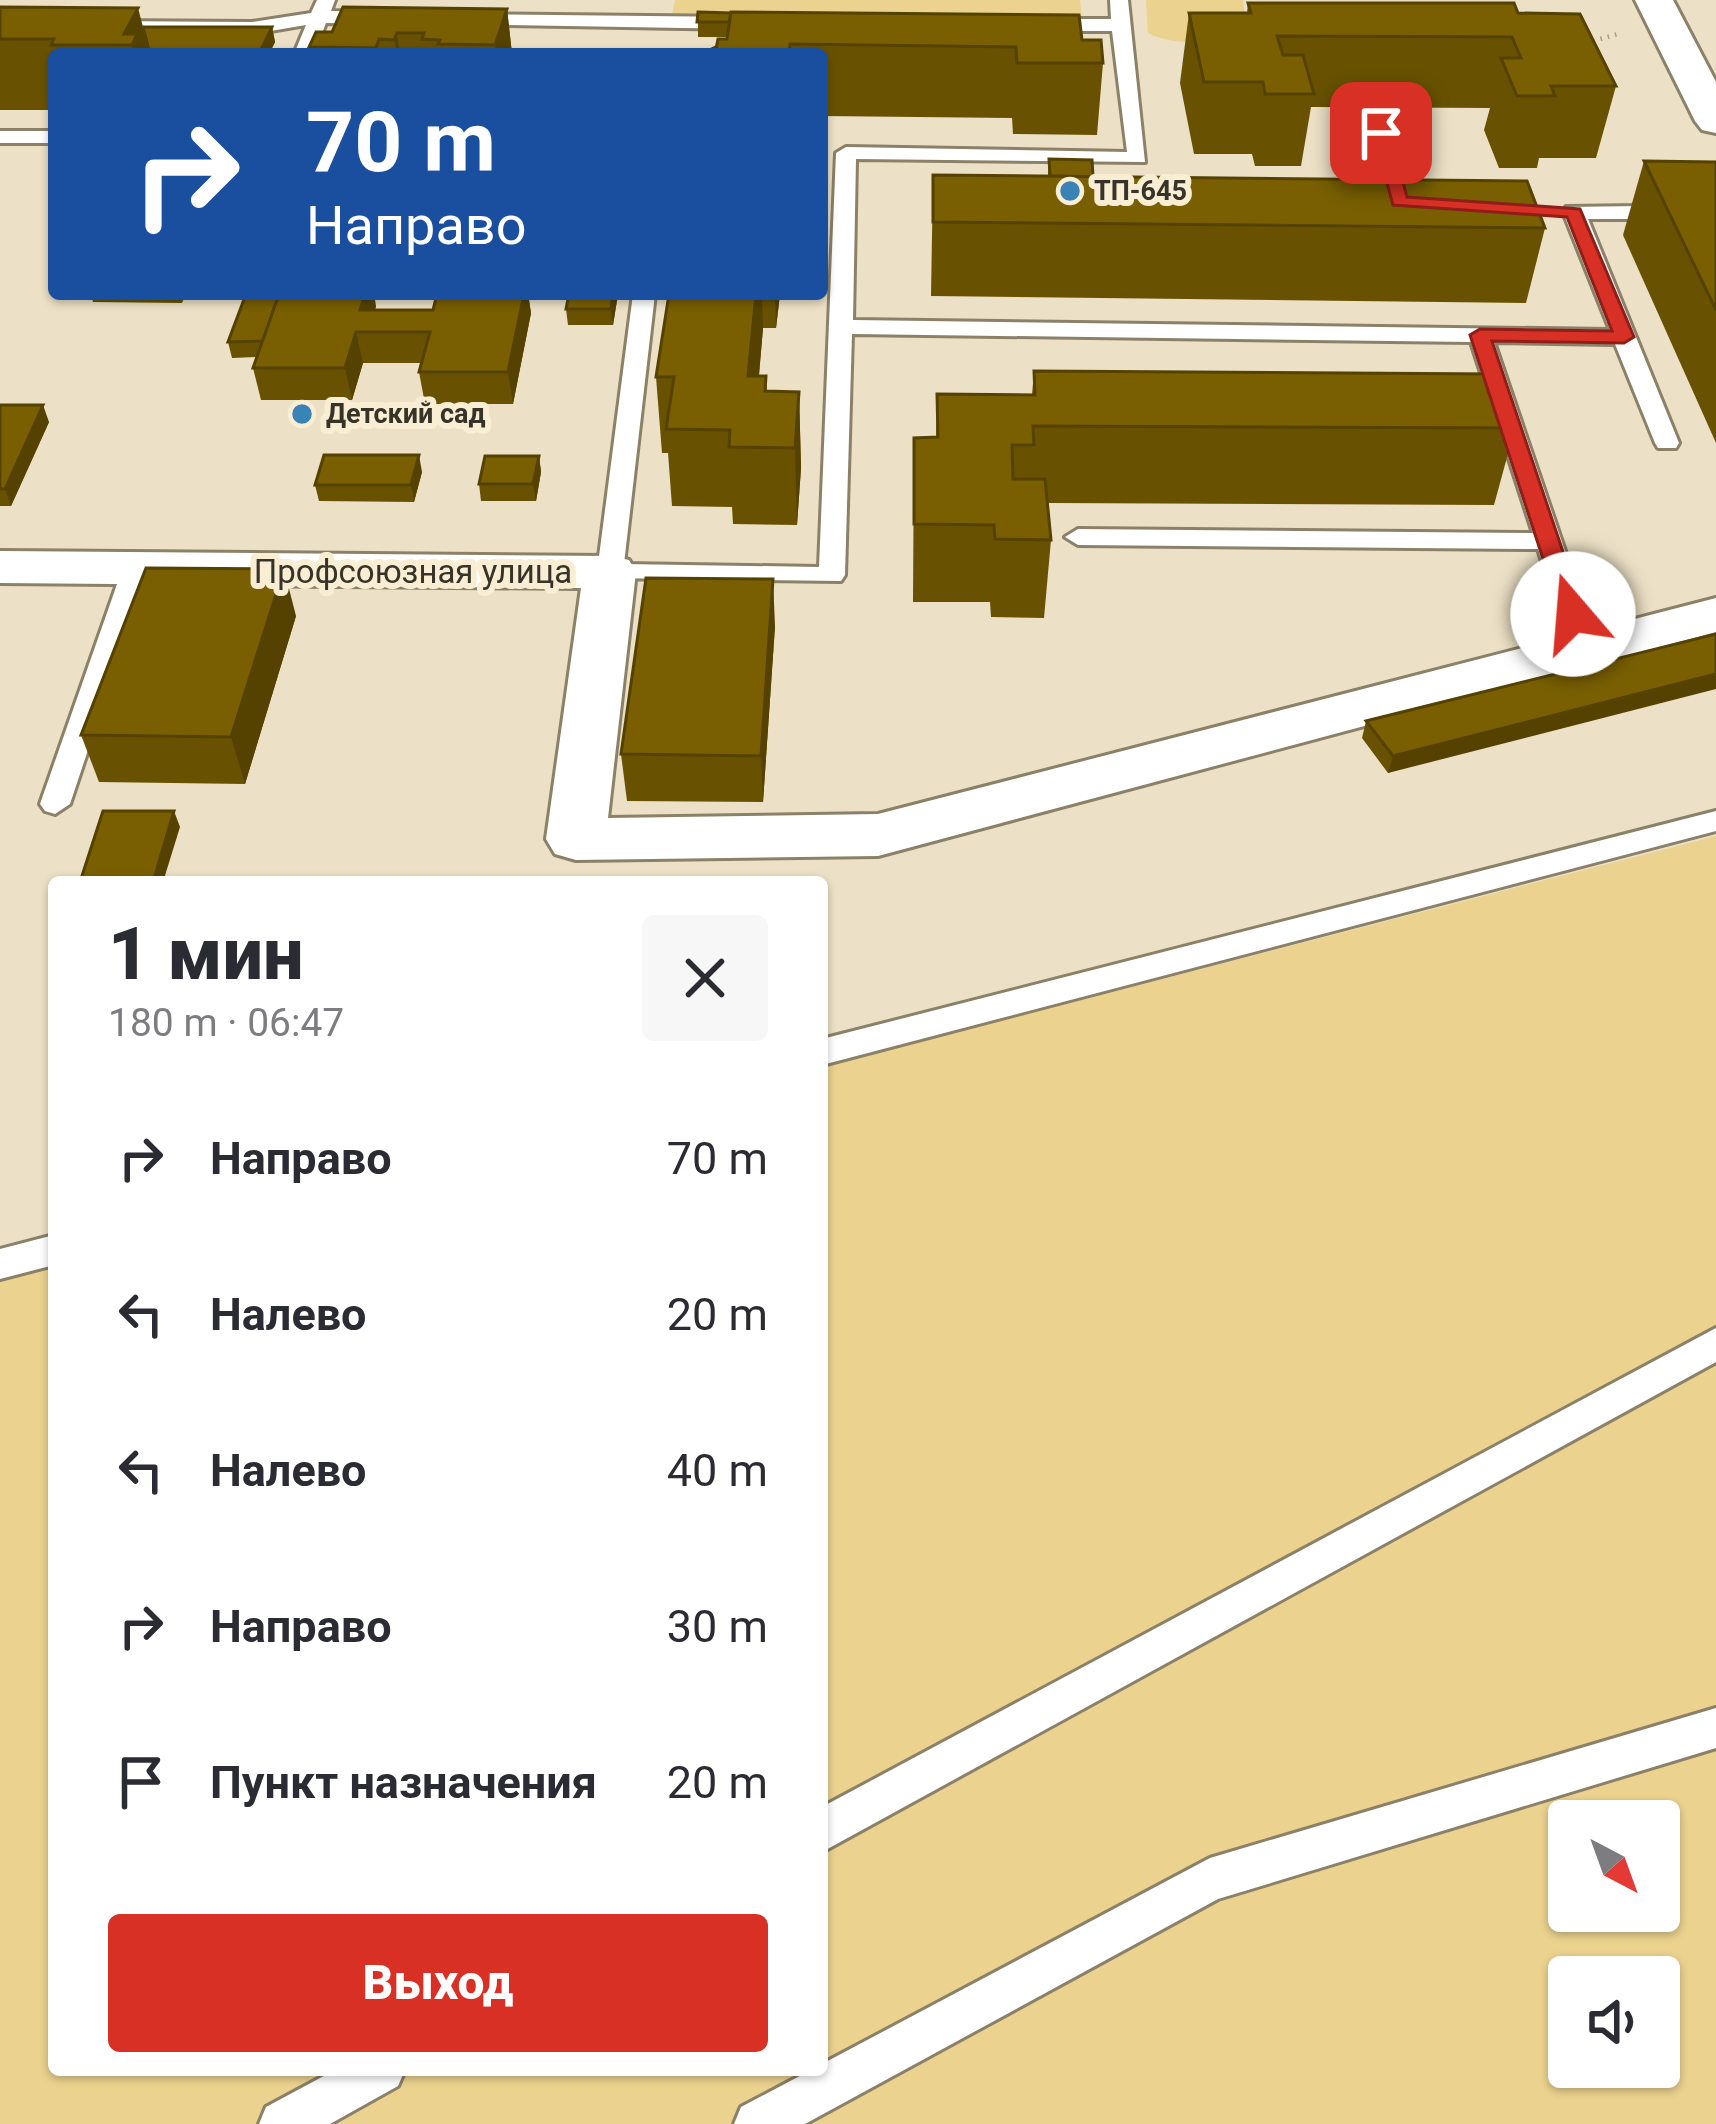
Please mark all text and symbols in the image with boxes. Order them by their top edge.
pin [1330,82,1432,184]
text: 70 m [306,93,496,192]
icon: right [108,96,264,252]
icon: arrive [1348,100,1414,166]
place label: ТП-645 [1094,175,1187,207]
marker: ТП-645 [1057,178,1083,204]
text: Направо [306,194,526,257]
place label: Детский сад [326,398,486,430]
marker: Детский сад [289,401,315,427]
position arrow [1510,551,1636,677]
street label: Профсоюзная улица [254,552,572,591]
text: 1 мин [108,912,304,997]
button: close [642,915,768,1041]
text: 180 m · 06:47 [108,1000,344,1046]
icon: right [108,1125,174,1191]
text: Направо [210,1132,392,1185]
text: 70 m [667,1132,768,1185]
icon: left [108,1281,174,1347]
text: Налево [210,1288,367,1341]
text: 20 m [667,1288,768,1341]
icon: left [108,1437,174,1503]
text: Налево [210,1444,367,1497]
text: 40 m [667,1444,768,1497]
icon: right [108,1593,174,1659]
text: Направо [210,1600,392,1653]
text: 30 m [667,1600,768,1653]
icon: arrive [108,1749,174,1815]
text: Пункт назначения [210,1756,597,1809]
text: 20 m [667,1756,768,1809]
north arrow [1548,1800,1680,1932]
map controls [1548,1800,1680,2088]
button: Выход [108,1914,768,2052]
button: sound [1548,1956,1680,2088]

